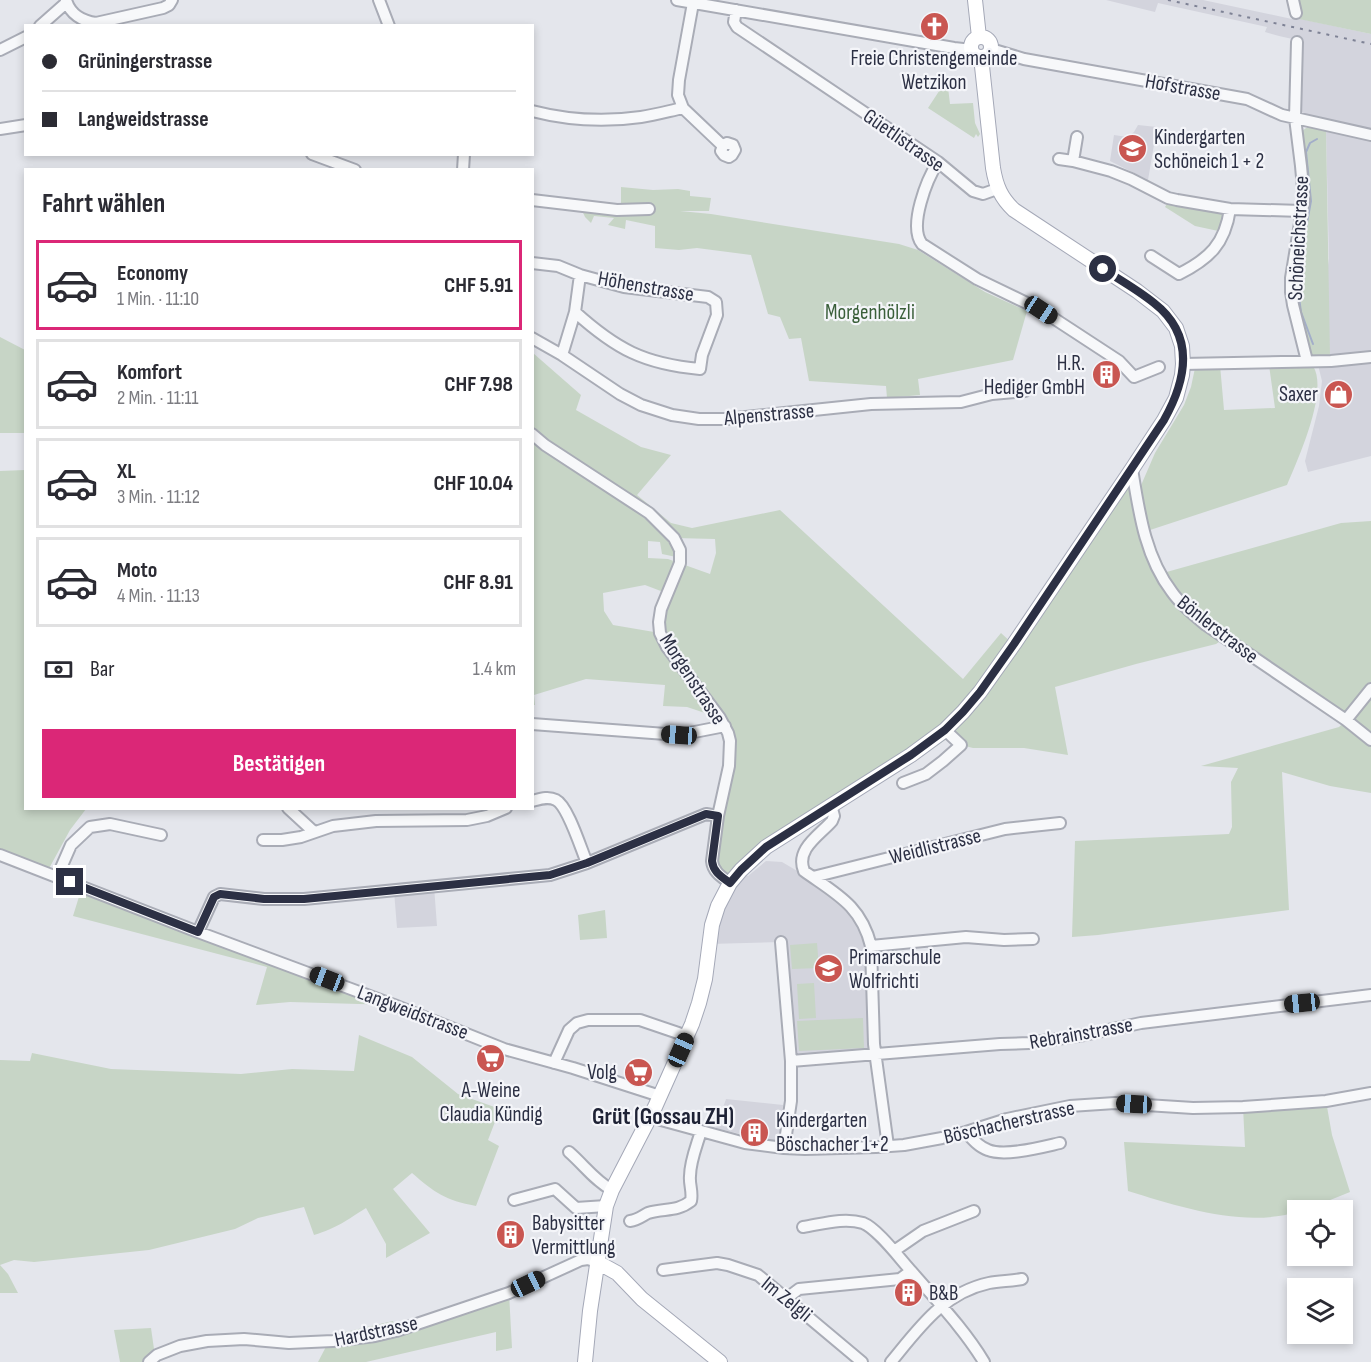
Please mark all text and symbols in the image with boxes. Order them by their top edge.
church icon: Freie Christengemeinde Wetzikon [918,11,950,43]
place label: Freie Christengemeinde Wetzikon [851,46,1017,95]
text: Grüningerstrasse [78,48,212,75]
street label: Hofstrasse [1143,69,1223,106]
street label: Güetlistrasse [858,103,949,177]
text: Langweidstrasse [78,106,209,133]
place label: Kindergarten Schöneich 1 + 2 [1154,125,1264,174]
school or university icon: Kindergarten Schöneich 1 + 2 [1117,133,1149,165]
street label: Schöneichstrasse [1283,175,1314,301]
text: Fahrt wählen [42,188,165,220]
route start [1089,255,1116,282]
icon: car [45,258,99,312]
text: Economy [117,260,188,287]
street label: Höhenstrasse [596,266,696,307]
text: CHF 5.91 [444,272,513,299]
text: 1 Min. · 11:10 [117,287,199,311]
car [1021,293,1061,327]
park label: Morgenhölzli [825,300,915,325]
place label: H.R. Hediger GmbH [984,351,1085,400]
icon: car [45,357,99,411]
text: Komfort [117,359,182,386]
building icon: H.R. Hediger GmbH [1090,359,1122,391]
text: CHF 7.98 [444,371,513,398]
shop icon: Saxer [1323,378,1355,410]
place label: Saxer [1279,382,1318,407]
text: 2 Min. · 11:11 [117,386,198,410]
street label: Alpenstrasse [722,398,815,431]
icon: car [45,456,99,510]
text: XL [117,458,136,485]
text: CHF 10.04 [434,470,513,497]
text: 3 Min. · 11:12 [117,485,200,509]
icon: car [45,555,99,609]
text: Moto [117,557,157,584]
text: CHF 8.91 [443,569,513,596]
text: 4 Min. · 11:13 [117,584,200,608]
street label: Bönlerstrasse [1172,590,1263,669]
street label: Morgenstrasse [654,629,731,729]
icon: cash [42,653,75,686]
text: Bar [90,656,115,683]
text: 1.4 km [473,657,516,681]
car [660,725,698,745]
button: Bestätigen [42,729,516,798]
street label: Weidlistrasse [887,823,984,870]
route end [56,868,83,895]
place label: Primarschule Wolfrichti [849,945,941,994]
school or university icon: Primarschule Wolfrichti [812,953,844,985]
car [307,964,347,994]
street label: Langweidstrasse [354,980,472,1045]
car [1283,992,1321,1014]
street label: Rebrainstrasse [1028,1012,1135,1055]
car [665,1030,697,1070]
supermarket icon: A-Weine Claudia Kündig [475,1043,507,1075]
supermarket icon: Volg [622,1056,654,1088]
place label: Volg [587,1060,617,1085]
place label: A-Weine Claudia Kündig [439,1078,543,1127]
car [1116,1094,1152,1114]
street label: Böschacherstrasse [941,1095,1077,1150]
district label: Grüt (Gossau ZH) [592,1102,734,1131]
place label: Kindergarten Böschacher 1+2 [776,1108,889,1157]
building icon: Kindergarten Böschacher 1+2 [739,1116,771,1148]
map controls [1287,1200,1353,1344]
button: locate [1287,1200,1353,1266]
place label: Babysitter Vermittlung [532,1211,616,1260]
building icon: Babysitter Vermittlung [495,1219,527,1251]
car [508,1268,548,1300]
street label: Im Zelgli [756,1271,817,1327]
building icon: B&B [892,1277,924,1309]
button: layers [1287,1278,1353,1344]
place label: B&B [929,1281,958,1306]
street label: Hardstrasse [332,1311,420,1352]

